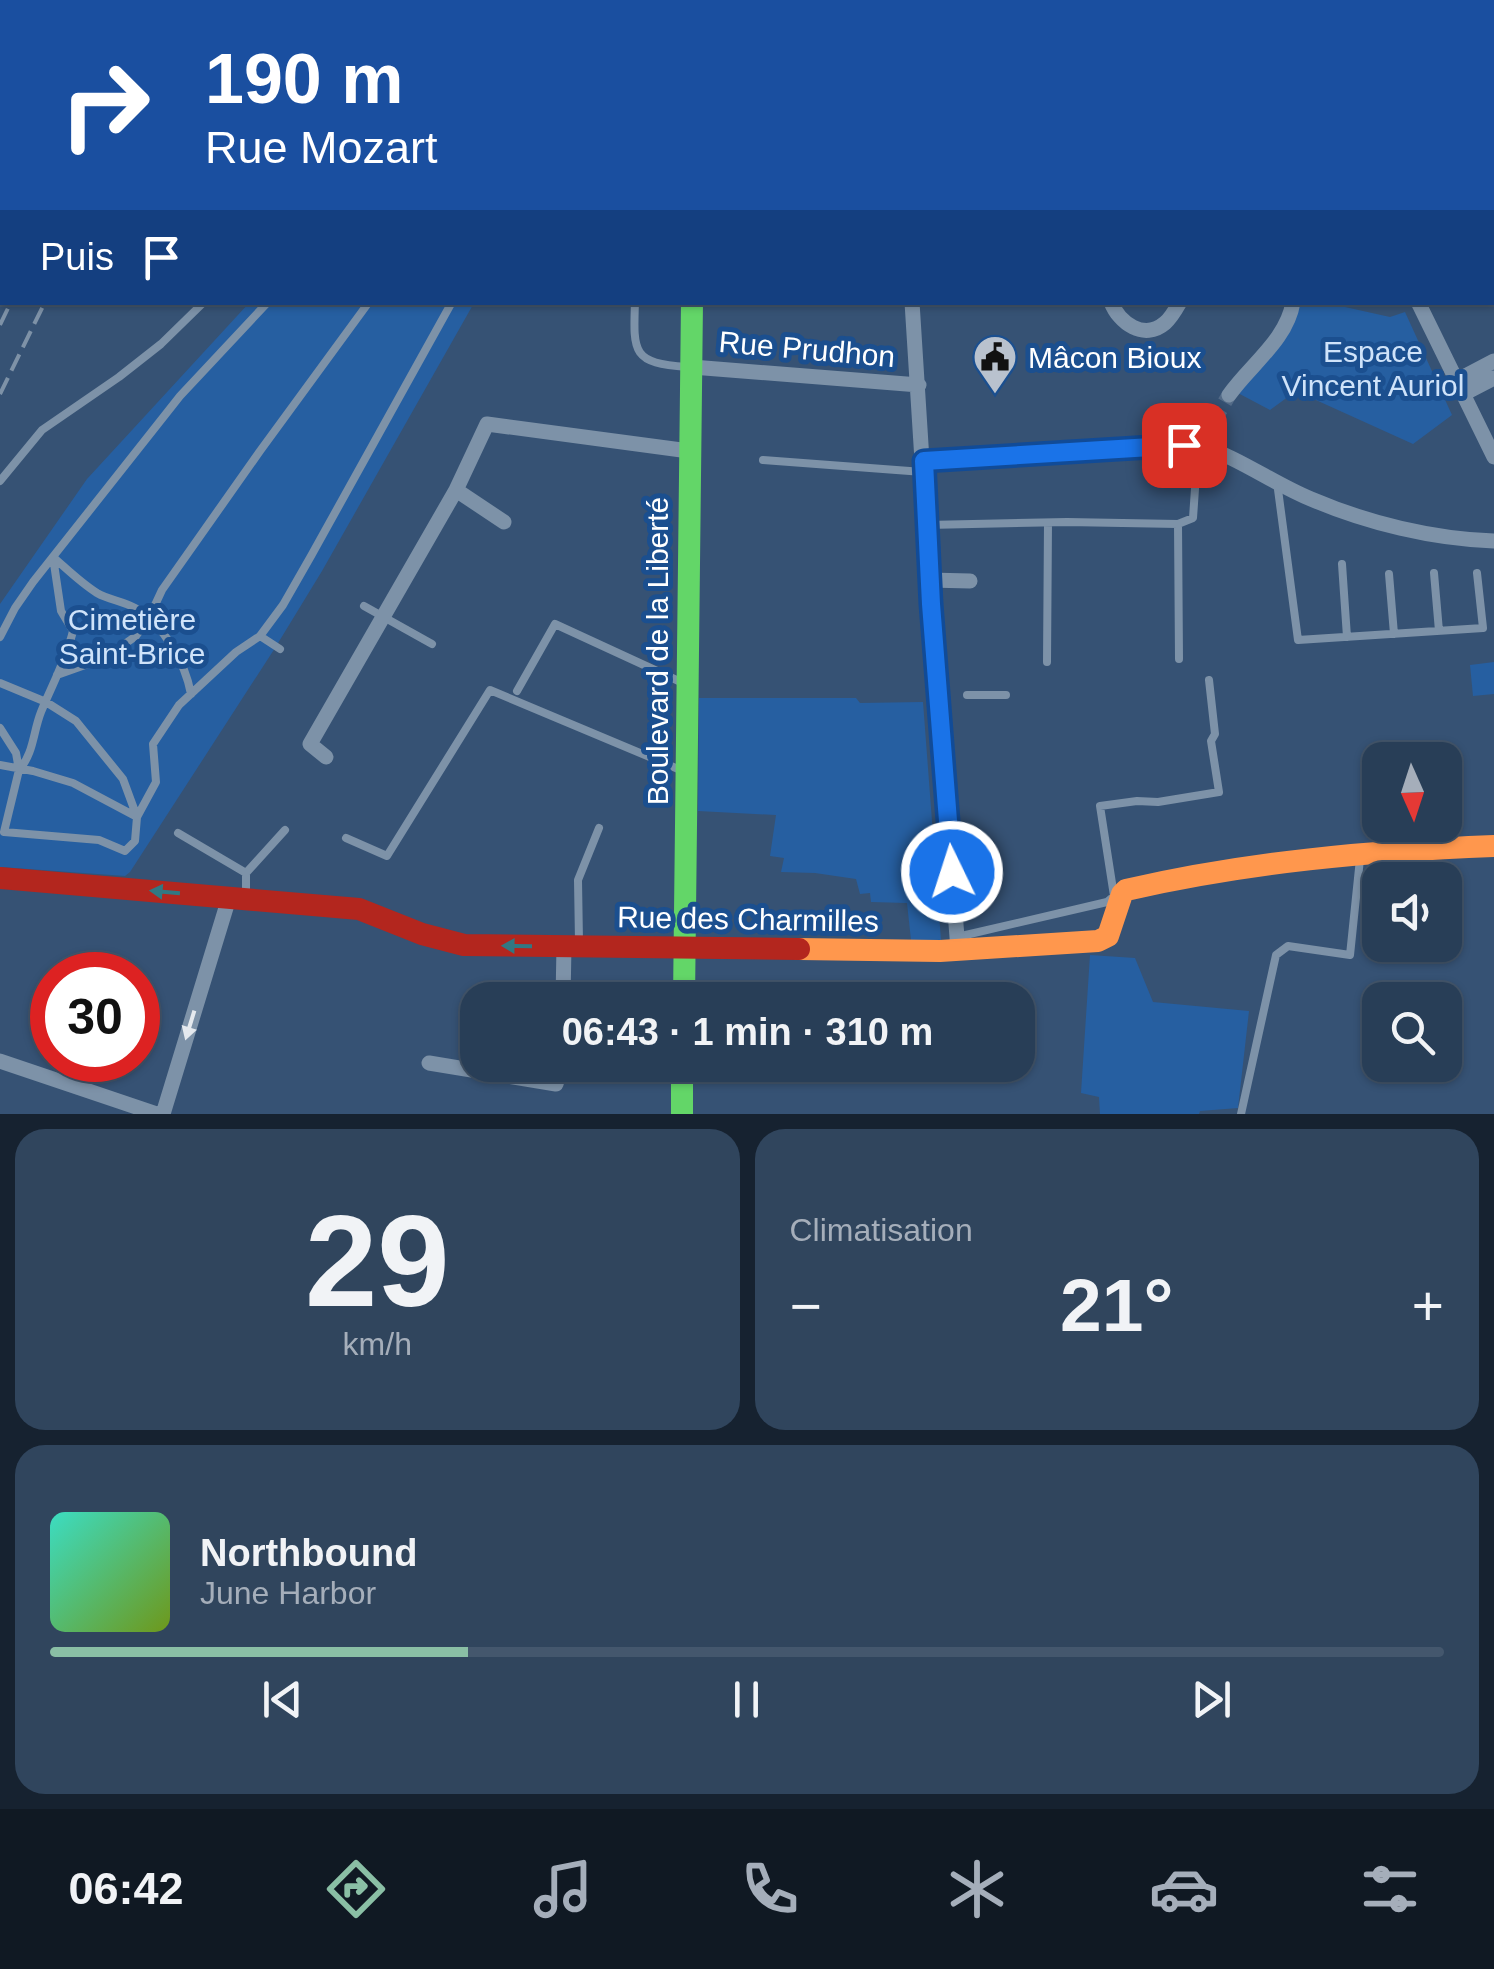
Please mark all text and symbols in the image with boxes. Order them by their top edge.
icon: right [40,40,170,170]
text: 190 m [205,40,403,118]
text: Rue Mozart [205,122,438,173]
icon: arrive [134,230,189,285]
text: Puis [40,236,114,278]
street label: Rue Prudhon [717,325,897,373]
public building icon: Mâcon Bioux [972,334,1018,395]
park label: Espace Vincent Auriol [1282,335,1464,402]
place label: Mâcon Bioux [1028,341,1201,374]
pin [1142,403,1227,488]
icon: arrive [1157,418,1212,473]
street label: Boulevard de la Liberté [641,497,674,805]
park label: Cimetière Saint-Brice [59,603,205,670]
north arrow [1362,742,1462,842]
map controls [1362,742,1462,1082]
position arrow [900,820,1004,924]
button: sound [1362,862,1462,962]
one-way arrow [148,884,180,900]
street label: Rue des Charmilles [617,900,879,938]
one-way arrow [501,938,533,954]
speed limit sign: 30 [30,952,160,1082]
button: search [1362,982,1462,1082]
one-way arrow [182,1010,197,1040]
text: 06:43 · 1 min · 310 m [562,1011,933,1053]
text: 29 [305,1188,450,1334]
text: Climatisation [790,1212,973,1248]
text: 21° [1060,1263,1173,1347]
text: − [790,1275,822,1337]
text: + [1412,1275,1444,1337]
text: km/h [343,1326,412,1362]
text: Northbound [200,1532,417,1574]
text: June Harbor [200,1575,376,1611]
icon: previous [255,1672,310,1727]
icon: pause [719,1672,774,1727]
icon: next [1184,1672,1239,1727]
icon: directions [321,1854,391,1924]
icon: music [528,1854,598,1924]
icon: phone [735,1854,805,1924]
icon: climate [942,1854,1012,1924]
icon: car [1149,1854,1219,1924]
icon: filters [1355,1854,1425,1924]
text: 06:42 [68,1863,184,1914]

